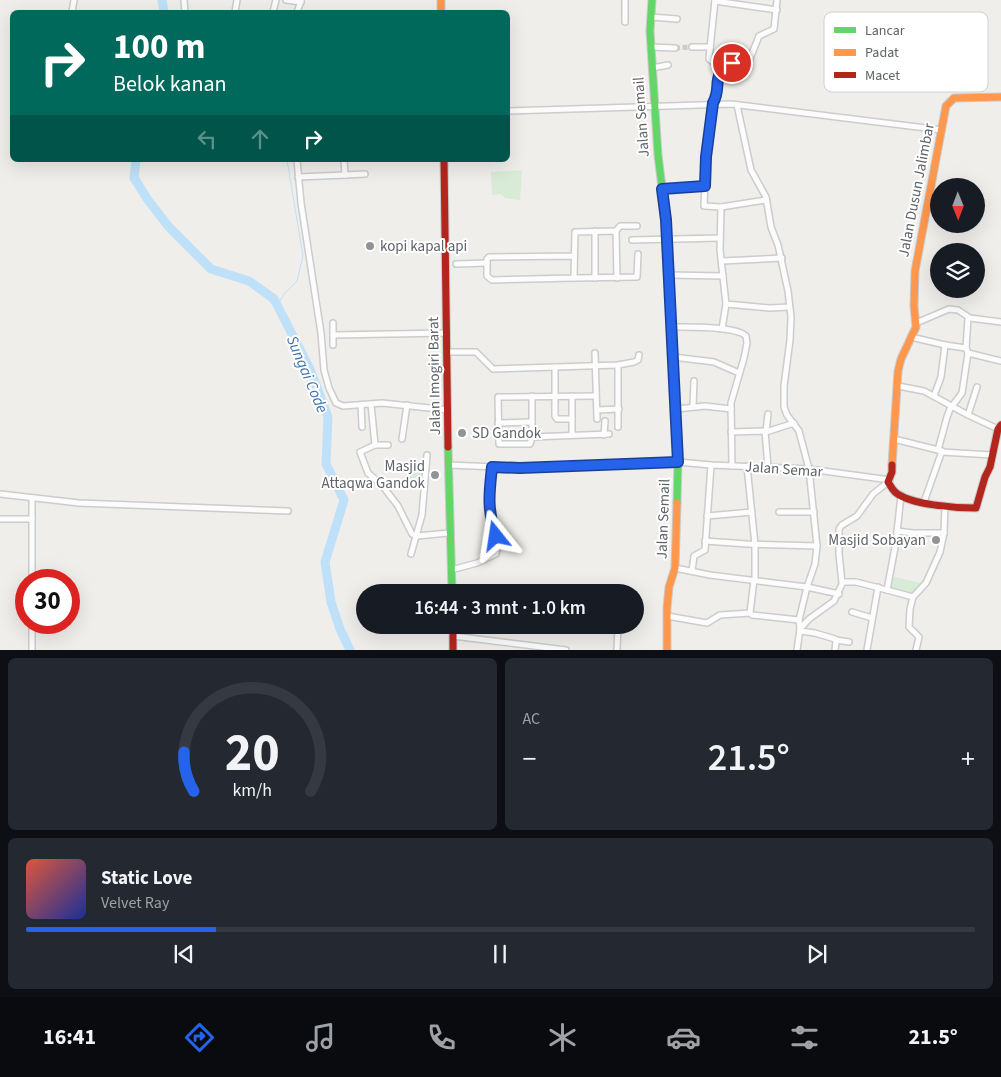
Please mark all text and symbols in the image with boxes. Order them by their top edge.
legend [824,12,988,92]
text: Lancar [865,21,905,41]
text: 100 m [113,22,205,72]
icon: right [30,30,95,95]
pin [711,42,753,84]
text: Padat [865,43,899,63]
icon: arrive [718,49,746,77]
text: Macet [865,66,900,86]
text: Belok kanan [113,68,227,100]
street label: Jalan Semail [628,76,655,158]
street label: Jalan Dusun Jalimbar [893,121,940,259]
icon: left [193,125,221,153]
icon: ahead [246,125,274,153]
icon: right [299,125,327,153]
north arrow [930,178,985,232]
map controls [930,178,985,298]
place label: kopi kapal api [380,236,467,257]
marker: kopi kapal api [364,240,376,252]
button: layers [930,243,985,298]
street label: Jalan Imogiri Barat [423,316,446,435]
water label: Sungai Code [281,332,333,417]
place label: SD Gandok [472,423,542,444]
marker: SD Gandok [456,427,468,439]
place label: Masjid Attaqwa Gandok [322,456,426,494]
street label: Jalan Semar [744,456,824,483]
marker: Masjid Attaqwa Gandok [429,469,441,481]
street label: Jalan Semail [652,478,675,560]
position arrow [469,509,521,561]
place label: Masjid Sobayan [828,530,926,551]
marker: Masjid Sobayan [930,534,942,546]
speed limit sign: 30 [15,569,80,634]
text: 16:44 · 3 mnt · 1.0 km [414,595,586,622]
text: AC [523,708,540,730]
text: 20 [225,717,280,791]
text: 21.5° [708,731,790,785]
text: − [523,739,536,779]
text: + [961,739,975,779]
text: km/h [232,778,272,803]
text: Static Love [101,865,192,892]
text: Velvet Ray [101,892,169,914]
icon: previous [170,940,198,968]
icon: pause [486,940,514,968]
icon: next [803,940,831,968]
icon: directions [182,1020,217,1055]
icon: music [303,1020,338,1055]
icon: phone [424,1020,459,1055]
icon: climate [545,1020,580,1055]
icon: car [666,1020,701,1055]
icon: filters [787,1020,822,1055]
text: 16:41 [43,1021,96,1053]
text: 21.5° [908,1021,958,1053]

